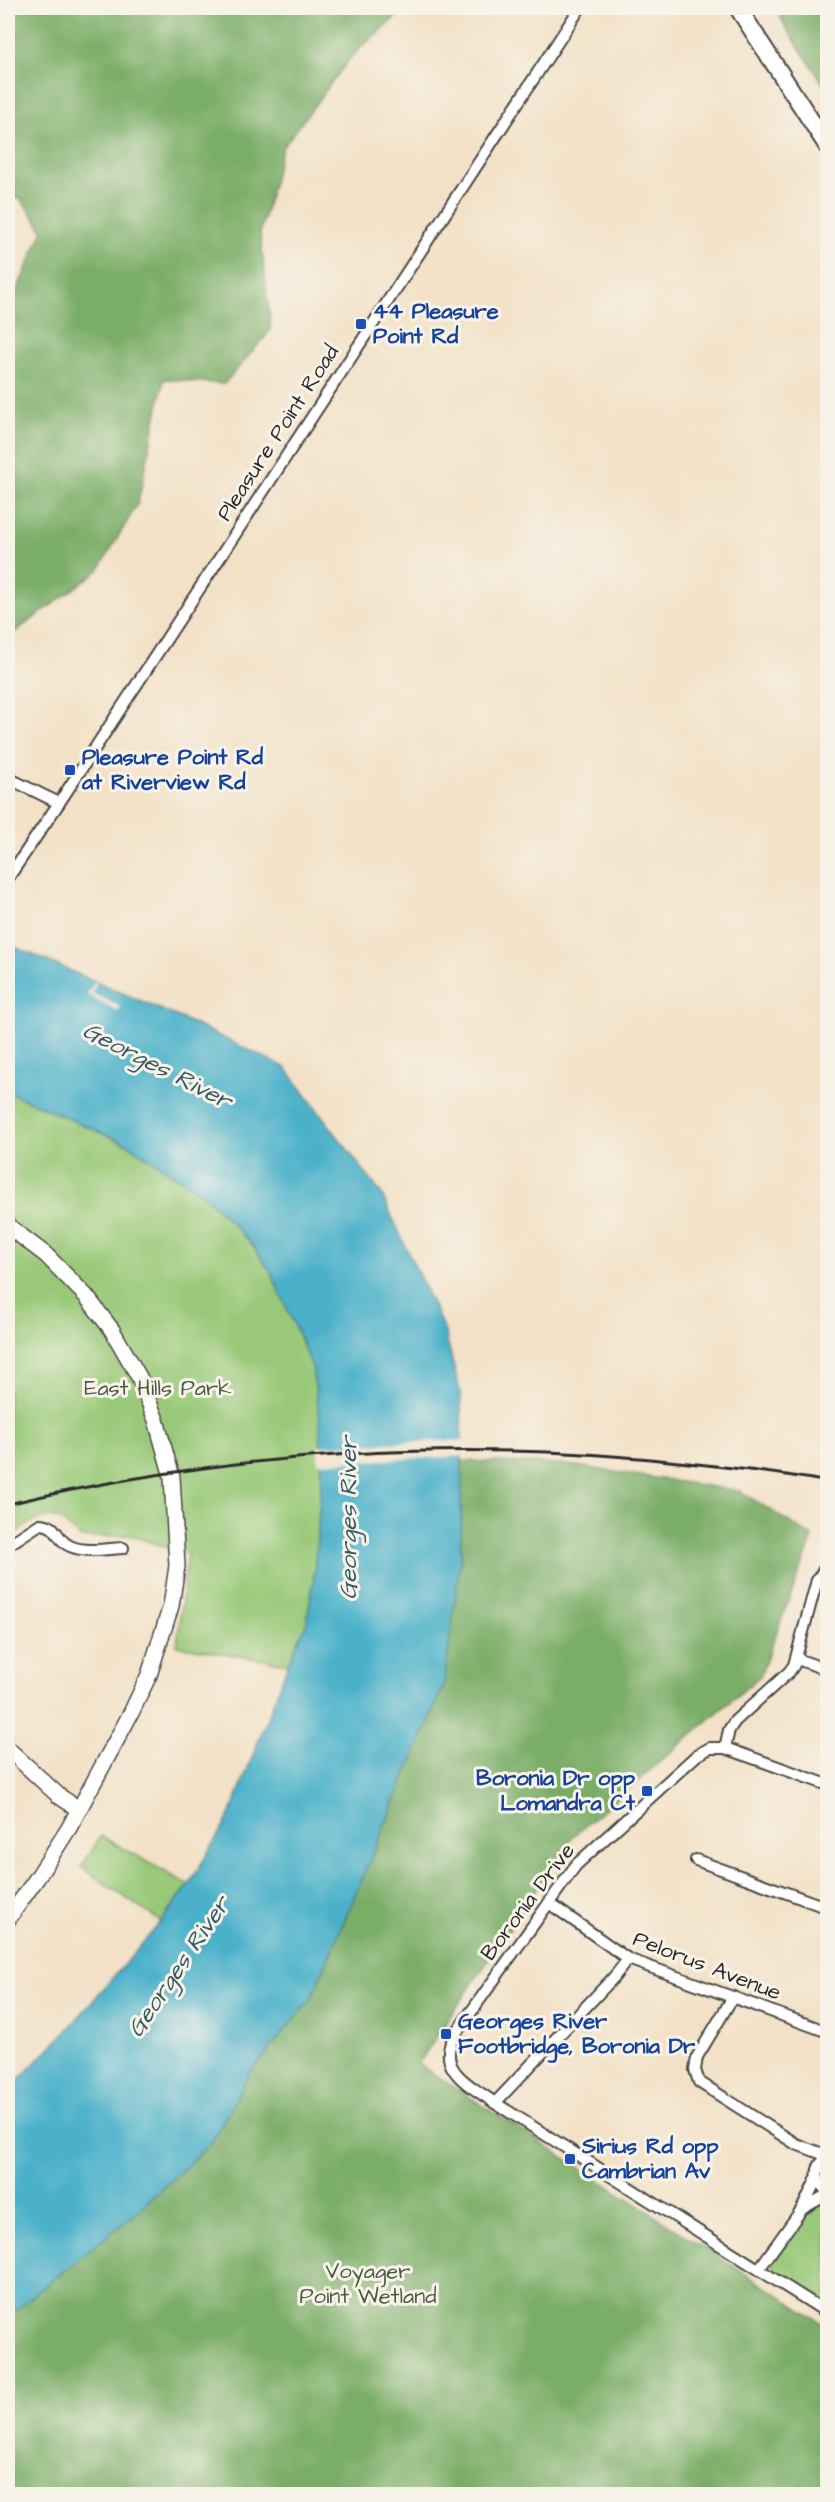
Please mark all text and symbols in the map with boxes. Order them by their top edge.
place label: 44 Pleasure Point Rd [373,296,499,352]
marker: 44 Pleasure Point Rd [354,317,368,331]
street label: Pleasure Point Road [209,339,347,527]
place label: Pleasure Point Rd at Riverview Rd [81,742,264,798]
marker: Pleasure Point Rd at Riverview Rd [63,763,77,777]
water label: Georges River [76,1014,240,1120]
park label: East Hills Park [84,1373,232,1404]
water label: Georges River [332,1434,367,1599]
place label: Boronia Dr opp Lomandra Ct [476,1763,636,1819]
marker: Boronia Dr opp Lomandra Ct [640,1784,654,1798]
street label: Boronia Drive [474,1837,583,1967]
water label: Georges River [119,1888,241,2045]
street label: Pelorus Avenue [628,1924,786,2009]
place label: Georges River Footbridge, Boronia Dr [458,2006,696,2063]
marker: Georges River Footbridge, Boronia Dr [439,2027,453,2041]
place label: Sirius Rd opp Cambrian Av [581,2131,719,2187]
marker: Sirius Rd opp Cambrian Av [563,2152,577,2166]
park label: Voyager Point Wetland [300,2256,436,2312]

